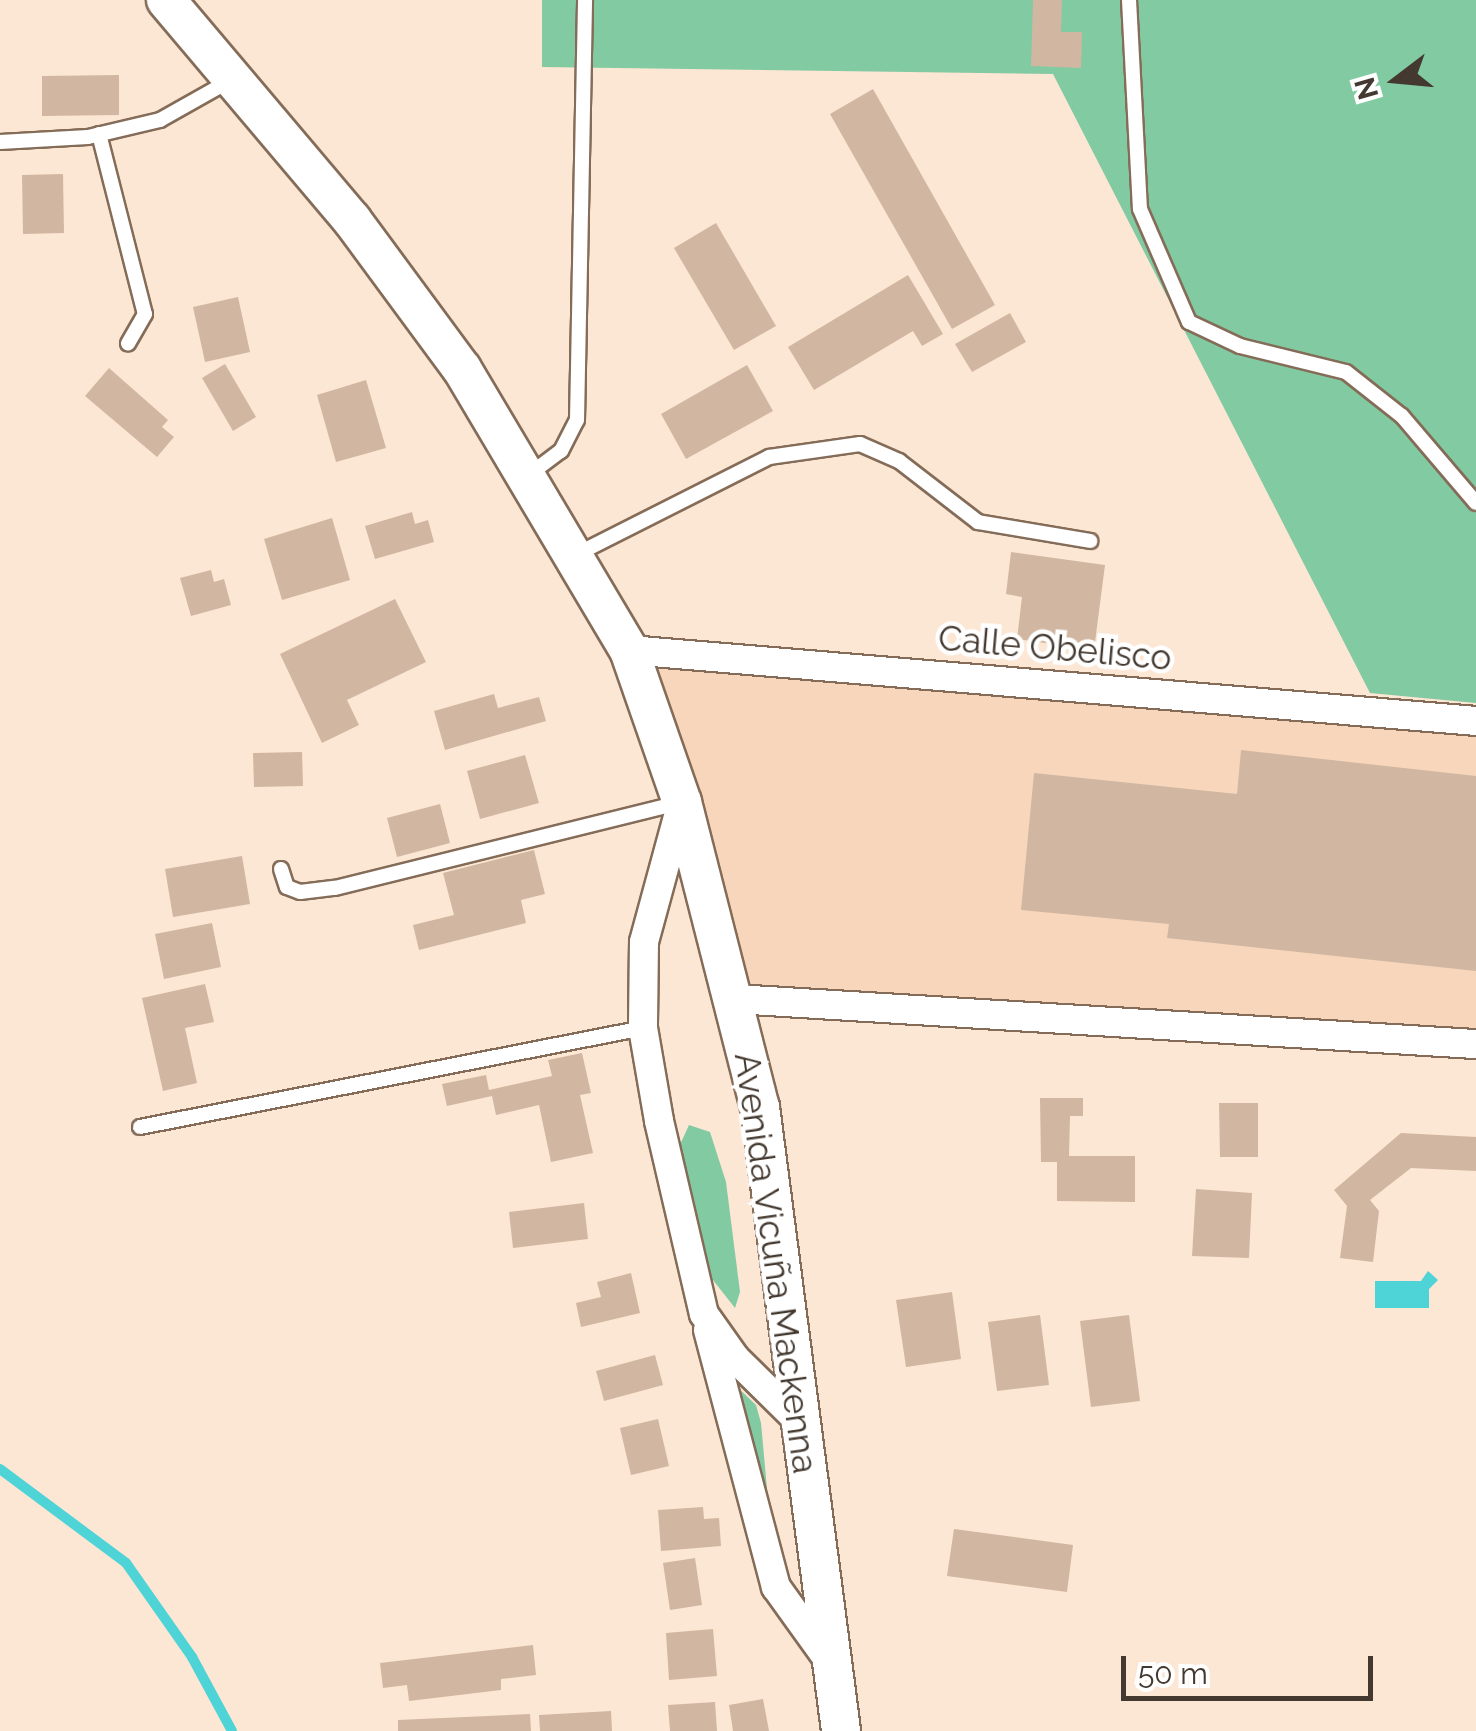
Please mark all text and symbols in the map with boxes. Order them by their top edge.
north arrow [1346,30,1446,130]
text: N [1348,74,1385,103]
street label: Calle Obelisco [937,617,1173,679]
street label: Avenida Vicuña Mackenna [726,1049,826,1477]
scale bar [1126,1636,1378,1698]
text: 50 m [1138,1656,1208,1691]

